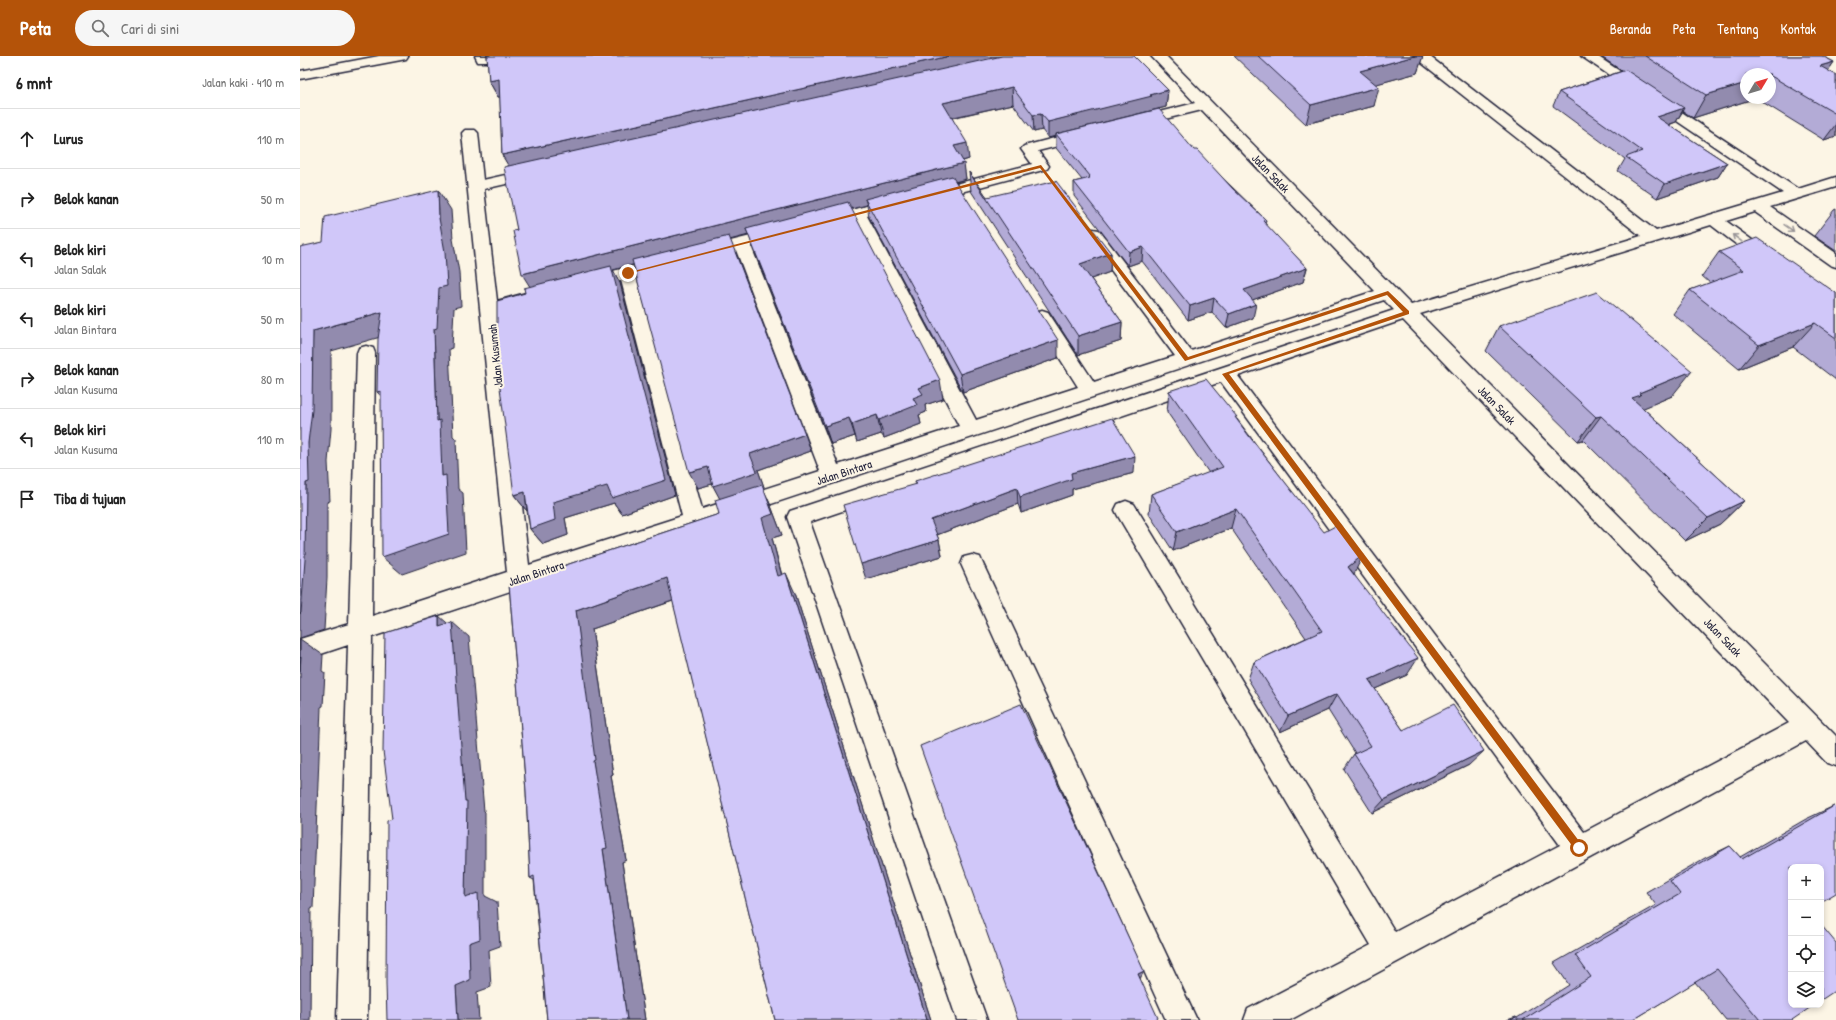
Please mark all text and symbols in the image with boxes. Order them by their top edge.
search box [75,10,355,46]
text: Peta [20,15,51,41]
icon: search [89,17,111,39]
text: Cari di sini [121,18,179,39]
text: Beranda [1610,19,1651,38]
text: Peta [1673,19,1695,38]
text: Tentang [1717,19,1759,38]
text: Kontak [1781,19,1816,38]
north arrow [1740,68,1776,104]
text: 6 mnt [16,71,52,94]
text: Jalan kaki · 410 m [202,73,284,91]
icon: ahead [16,128,38,150]
text: Lurus [54,128,83,149]
text: 110 m [257,130,284,148]
street label: Jalan Salak [1248,150,1294,196]
icon: right [16,188,38,210]
text: Belok kanan [54,188,119,209]
text: 50 m [261,190,284,208]
one-way arrow [1783,224,1794,232]
one-way arrow [1732,234,1743,242]
text: Belok kiri [54,239,106,260]
icon: left [16,248,38,270]
text: 10 m [262,250,284,268]
text: Jalan Salak [54,260,106,278]
route end [619,264,637,282]
text: Belok kiri [54,299,106,320]
icon: left [16,308,38,330]
text: 50 m [261,310,284,328]
text: Jalan Bintara [54,320,116,338]
street label: Jalan Kusumah [483,323,507,389]
text: Belok kanan [54,359,119,380]
icon: right [16,368,38,390]
text: 80 m [261,370,284,388]
text: Jalan Kusuma [54,380,117,398]
street label: Jalan Salak [1474,382,1520,428]
text: Belok kiri [54,419,106,440]
icon: left [16,428,38,450]
text: 110 m [257,430,284,448]
text: Jalan Kusuma [54,440,117,458]
street label: Jalan Bintara [814,455,874,489]
icon: arrive [16,488,38,510]
text: Tiba di tujuan [54,488,126,509]
street label: Jalan Bintara [506,556,566,590]
street label: Jalan Salak [1700,614,1746,660]
route start [1570,839,1588,857]
map controls [1788,864,1824,1008]
button: + [1788,864,1824,900]
button: − [1788,900,1824,936]
button: locate [1788,936,1824,972]
button: layers [1788,972,1824,1008]

